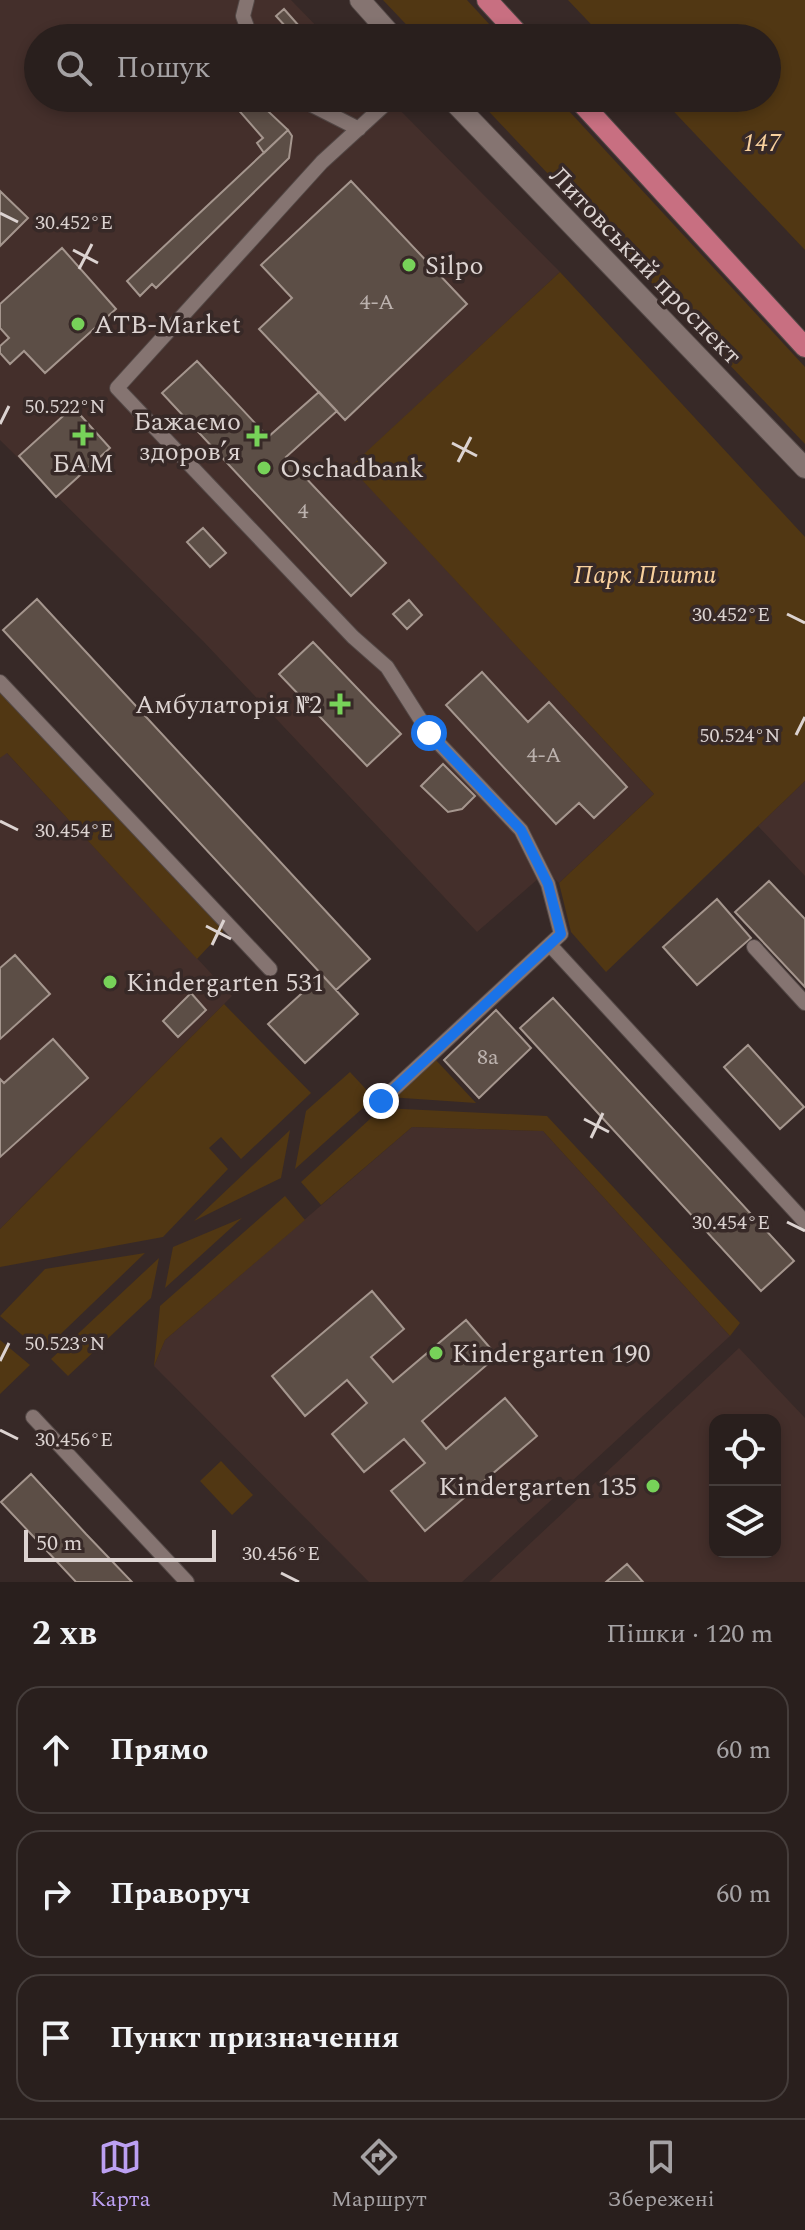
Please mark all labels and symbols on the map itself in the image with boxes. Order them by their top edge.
park label: 147 [742,123,782,163]
street label: Литовський проспект [539,157,751,375]
text: 30.452°E [35,208,113,238]
place label: Silpo [425,246,484,286]
marker: Silpo [400,256,418,274]
house number: 4-А [359,286,395,319]
place label: ATB-Market [94,305,241,345]
marker: ATB-Market [69,315,87,333]
text: 50.522°N [25,392,105,422]
place label: Бажаємо здоровʼя [133,402,241,472]
marker: БАМ [74,426,92,444]
marker: Бажаємо здоровʼя [248,427,266,445]
place label: БАМ [52,444,114,484]
place label: Oschadbank [280,449,424,489]
marker: Oschadbank [255,459,273,477]
house number: 4 [297,495,309,528]
park label: Парк Плити [574,555,717,595]
text: 30.452°E [692,600,770,630]
place label: Амбулаторія №2 [135,685,322,725]
marker: Амбулаторія №2 [329,693,351,715]
route start [411,715,447,751]
text: 50.524°N [700,721,780,751]
house number: 4-А [526,739,562,772]
text: 30.454°E [35,816,113,846]
place label: Kindergarten 531 [126,963,325,1003]
marker: Kindergarten 531 [101,973,119,991]
house number: 8а [477,1041,499,1074]
route end [363,1083,399,1119]
text: 30.454°E [692,1208,770,1238]
text: 50.523°N [25,1329,105,1359]
place label: Kindergarten 190 [452,1334,651,1374]
marker: Kindergarten 190 [427,1344,445,1362]
text: 30.456°E [35,1425,113,1455]
place label: Kindergarten 135 [438,1467,637,1507]
marker: Kindergarten 135 [644,1477,662,1495]
scale bar [24,1526,216,1562]
text: 30.456°E [242,1539,320,1569]

